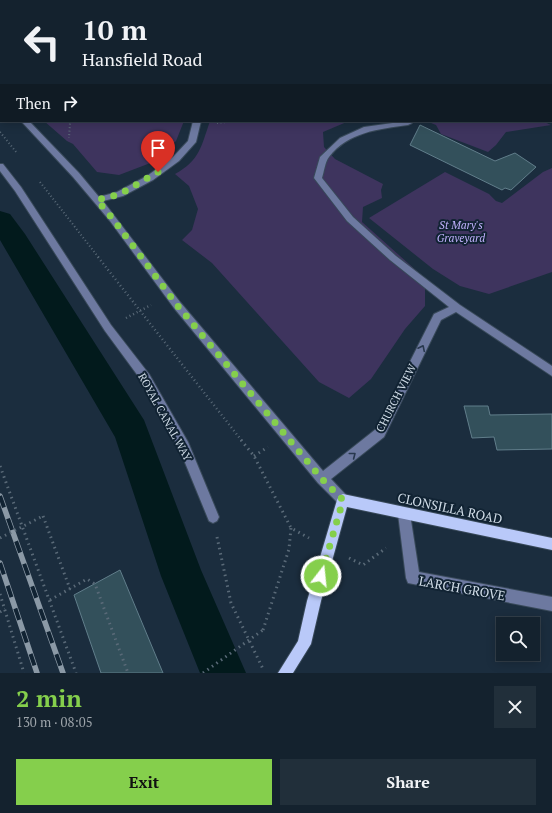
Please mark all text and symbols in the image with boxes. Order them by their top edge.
text: 10 m [82,11,147,48]
icon: left [16,16,68,68]
text: Hansfield Road [82,47,202,71]
icon: right [59,92,81,114]
text: Then [16,93,51,113]
pin [141,131,175,172]
icon: arrive [147,137,169,159]
park label: St Mary's Graveyard [437,218,485,245]
one-way arrow [417,345,425,352]
street label: CHURCH VIEW [373,361,420,434]
street label: ROYAL CANAL WAY [135,371,195,464]
one-way arrow [348,453,355,460]
street label: CLONSILLA ROAD [396,488,504,528]
position arrow [300,555,342,597]
street label: LARCH GROVE [417,572,507,604]
map controls [496,617,540,661]
button: search [496,617,540,661]
text: 2 min [16,682,82,714]
button: close [494,686,536,728]
text: 130 m · 08:05 [16,713,93,731]
button: Exit [16,759,272,805]
button: Share [280,759,536,805]

